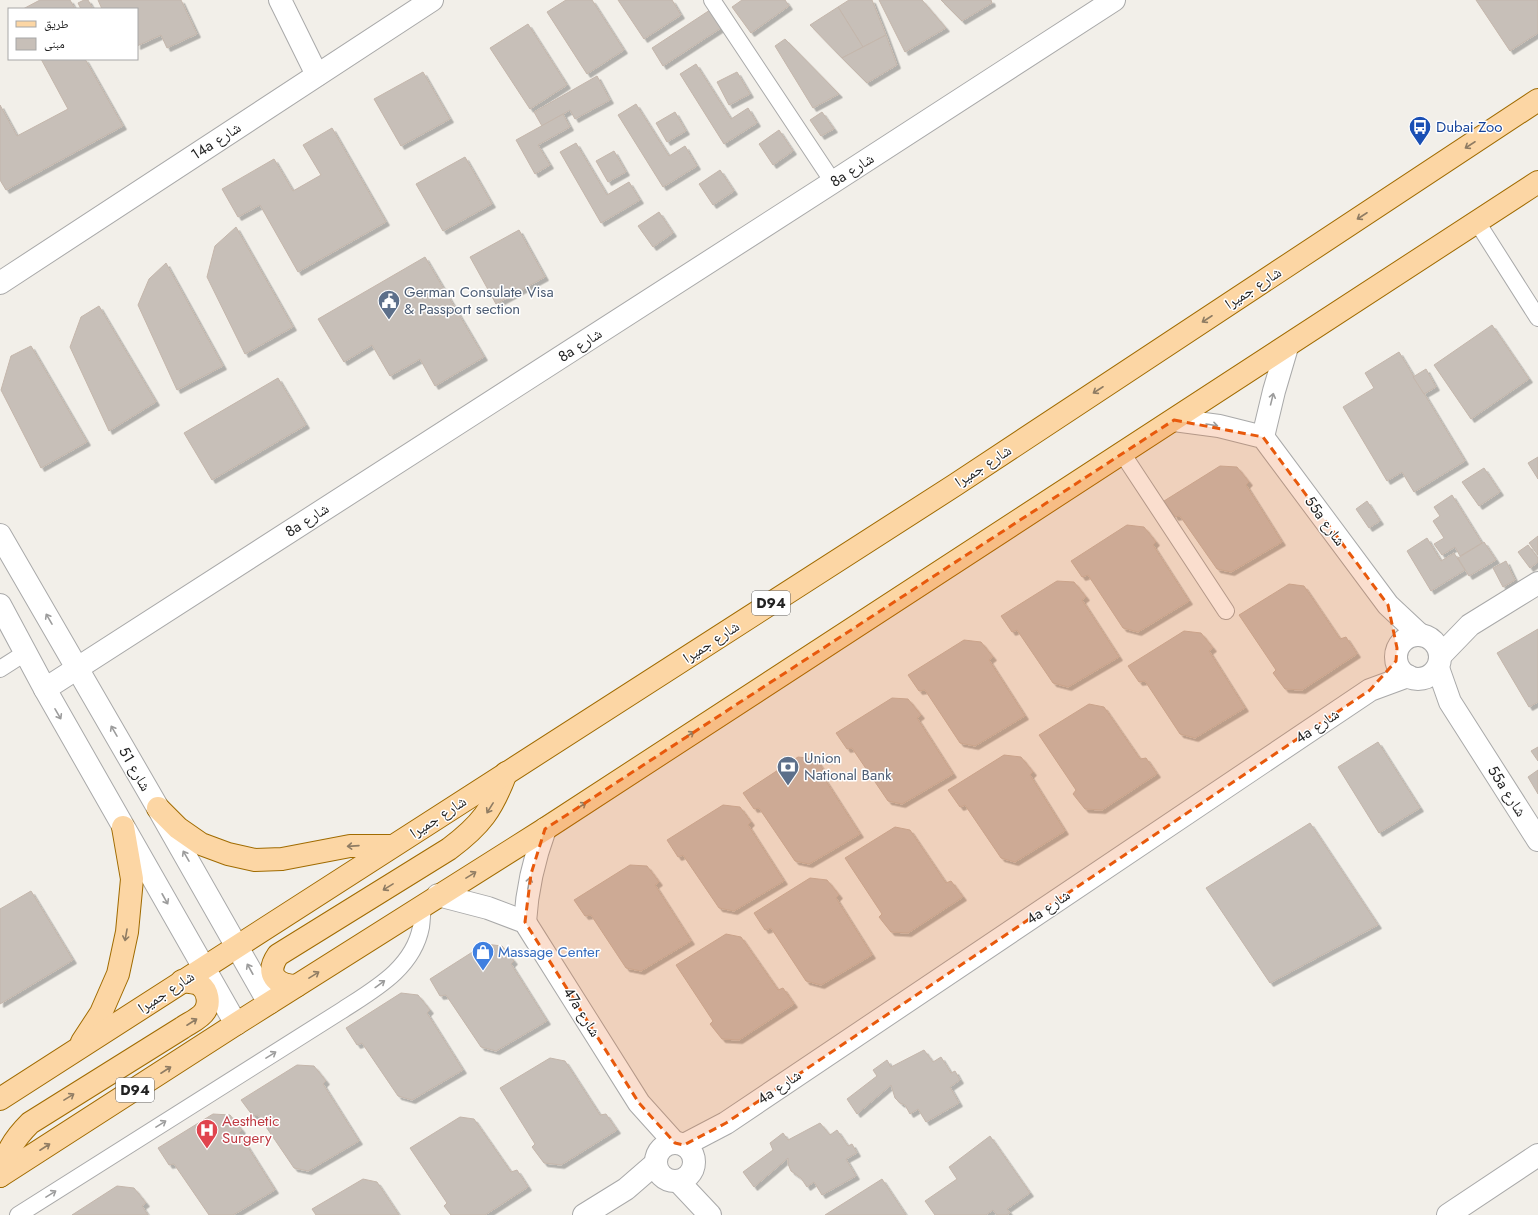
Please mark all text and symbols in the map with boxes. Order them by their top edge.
legend [8,8,138,60]
text: طريق [44,15,69,33]
text: مبنى [44,35,65,53]
bus stop icon: Dubai Zoo [1407,114,1433,147]
place label: Dubai Zoo [1436,116,1502,138]
street label: 14a شارع [187,117,245,165]
one-way arrow [1465,141,1476,149]
street label: 8a شارع [826,148,878,192]
one-way arrow [1357,212,1368,220]
street label: شارع جميرا [1220,261,1286,315]
place label: German Consulate Visa & Passport section [404,281,554,320]
public building icon: German Consulate Visa & Passport section [376,288,402,321]
one-way arrow [1201,315,1212,323]
street label: 8a شارع [554,323,606,367]
one-way arrow [1093,386,1104,394]
one-way arrow [1269,392,1276,405]
one-way arrow [1206,421,1219,429]
street label: شارع جميرا [950,439,1016,493]
street label: 55a شارع [1299,491,1351,551]
street label: 8a شارع [281,498,333,542]
road number: D94 [752,591,790,615]
one-way arrow [44,613,52,625]
street label: شارع جميرا [678,615,744,669]
street label: 4a شارع [1291,703,1344,749]
one-way arrow [55,707,63,719]
one-way arrow [109,725,117,737]
one-way arrow [684,731,695,739]
street label: شارع 51 [113,743,157,795]
place label: Union National Bank [804,747,892,786]
bank icon: Union National Bank [775,754,801,787]
street label: 55a شارع [1482,761,1532,821]
street label: شارع جميرا [405,790,471,844]
one-way arrow [486,802,494,813]
one-way arrow [575,802,586,810]
one-way arrow [347,842,360,850]
one-way arrow [181,850,189,862]
one-way arrow [465,871,477,879]
one-way arrow [525,877,533,890]
one-way arrow [383,883,394,891]
street label: 4a شارع [1022,884,1075,930]
one-way arrow [161,893,169,905]
one-way arrow [122,928,130,941]
shop icon: Massage Center [470,939,496,972]
place label: Massage Center [498,941,601,963]
one-way arrow [245,963,253,975]
street label: شارع جميرا [133,965,199,1019]
one-way arrow [308,971,319,979]
one-way arrow [374,980,385,988]
street label: 47a شارع [558,983,606,1041]
one-way arrow [186,1018,197,1026]
one-way arrow [265,1051,276,1059]
street label: 4a شارع [753,1064,806,1110]
one-way arrow [160,1066,171,1074]
road number: D94 [116,1078,154,1102]
one-way arrow [63,1093,75,1101]
place label: Aesthetic Surgery [222,1110,280,1149]
hospital icon: Aesthetic Surgery [194,1117,220,1150]
one-way arrow [155,1120,167,1128]
one-way arrow [39,1143,50,1152]
one-way arrow [45,1190,56,1198]

